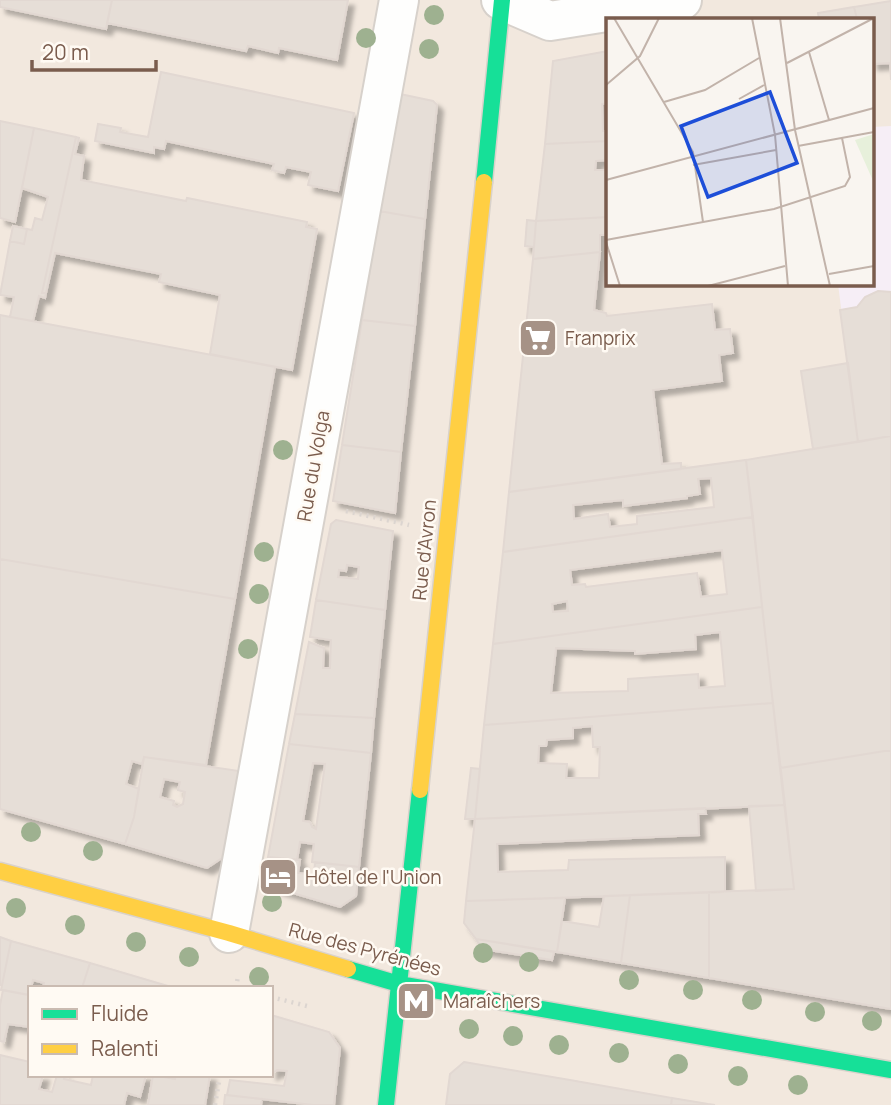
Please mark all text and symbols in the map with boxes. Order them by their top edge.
inset map [606,18,874,285]
scale bar [32,28,156,72]
text: 20 m [42,38,89,66]
supermarket icon: Franprix [517,317,559,359]
place label: Franprix [565,325,635,351]
street label: Rue du Volga [290,408,336,524]
street label: Rue d'Avron [406,498,442,602]
hotel icon: Hôtel de l'Union [257,856,299,898]
place label: Hôtel de l'Union [305,864,442,890]
street label: Rue des Pyrénées [286,916,444,982]
metro station icon: Maraîchers [395,980,437,1022]
legend [28,986,273,1077]
place label: Maraîchers [443,988,540,1014]
text: Fluide [91,999,149,1027]
text: Ralenti [91,1034,159,1062]

